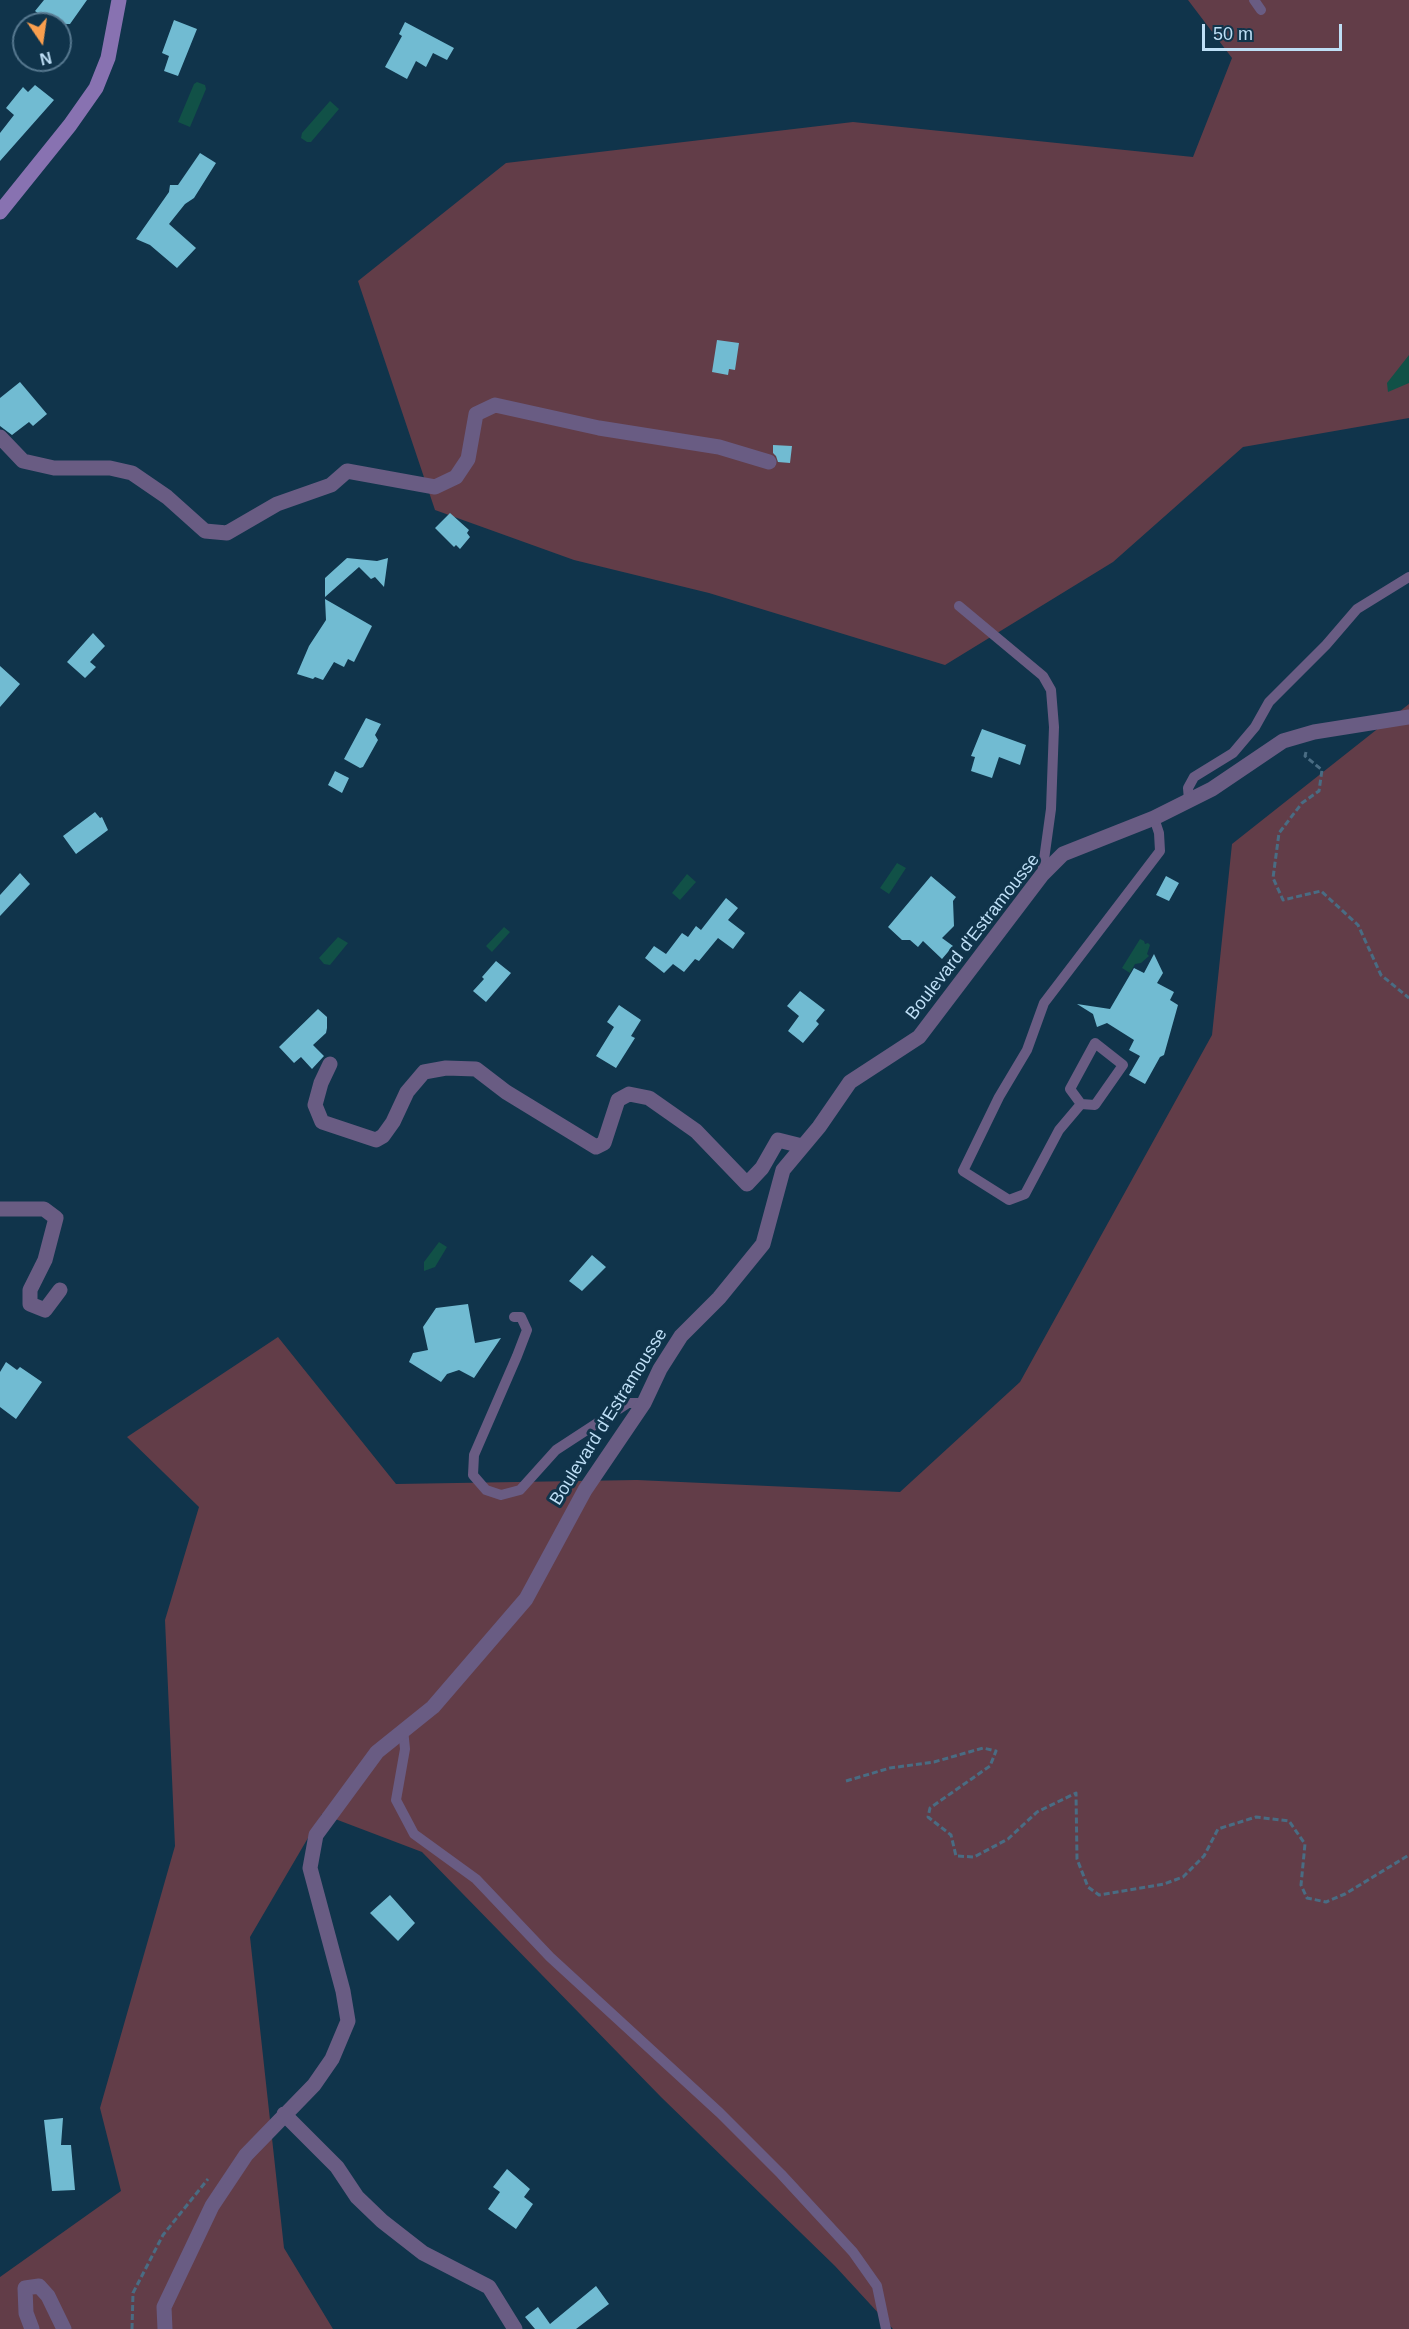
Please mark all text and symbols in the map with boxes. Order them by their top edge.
north arrow [12,12,72,72]
scale bar [1205,12,1344,50]
text: 50 m [1213,24,1253,44]
text: N [38,48,53,68]
street label: Boulevard d'Estramousse [902,850,1044,1024]
street label: Boulevard d'Estramousse [546,1325,672,1509]

